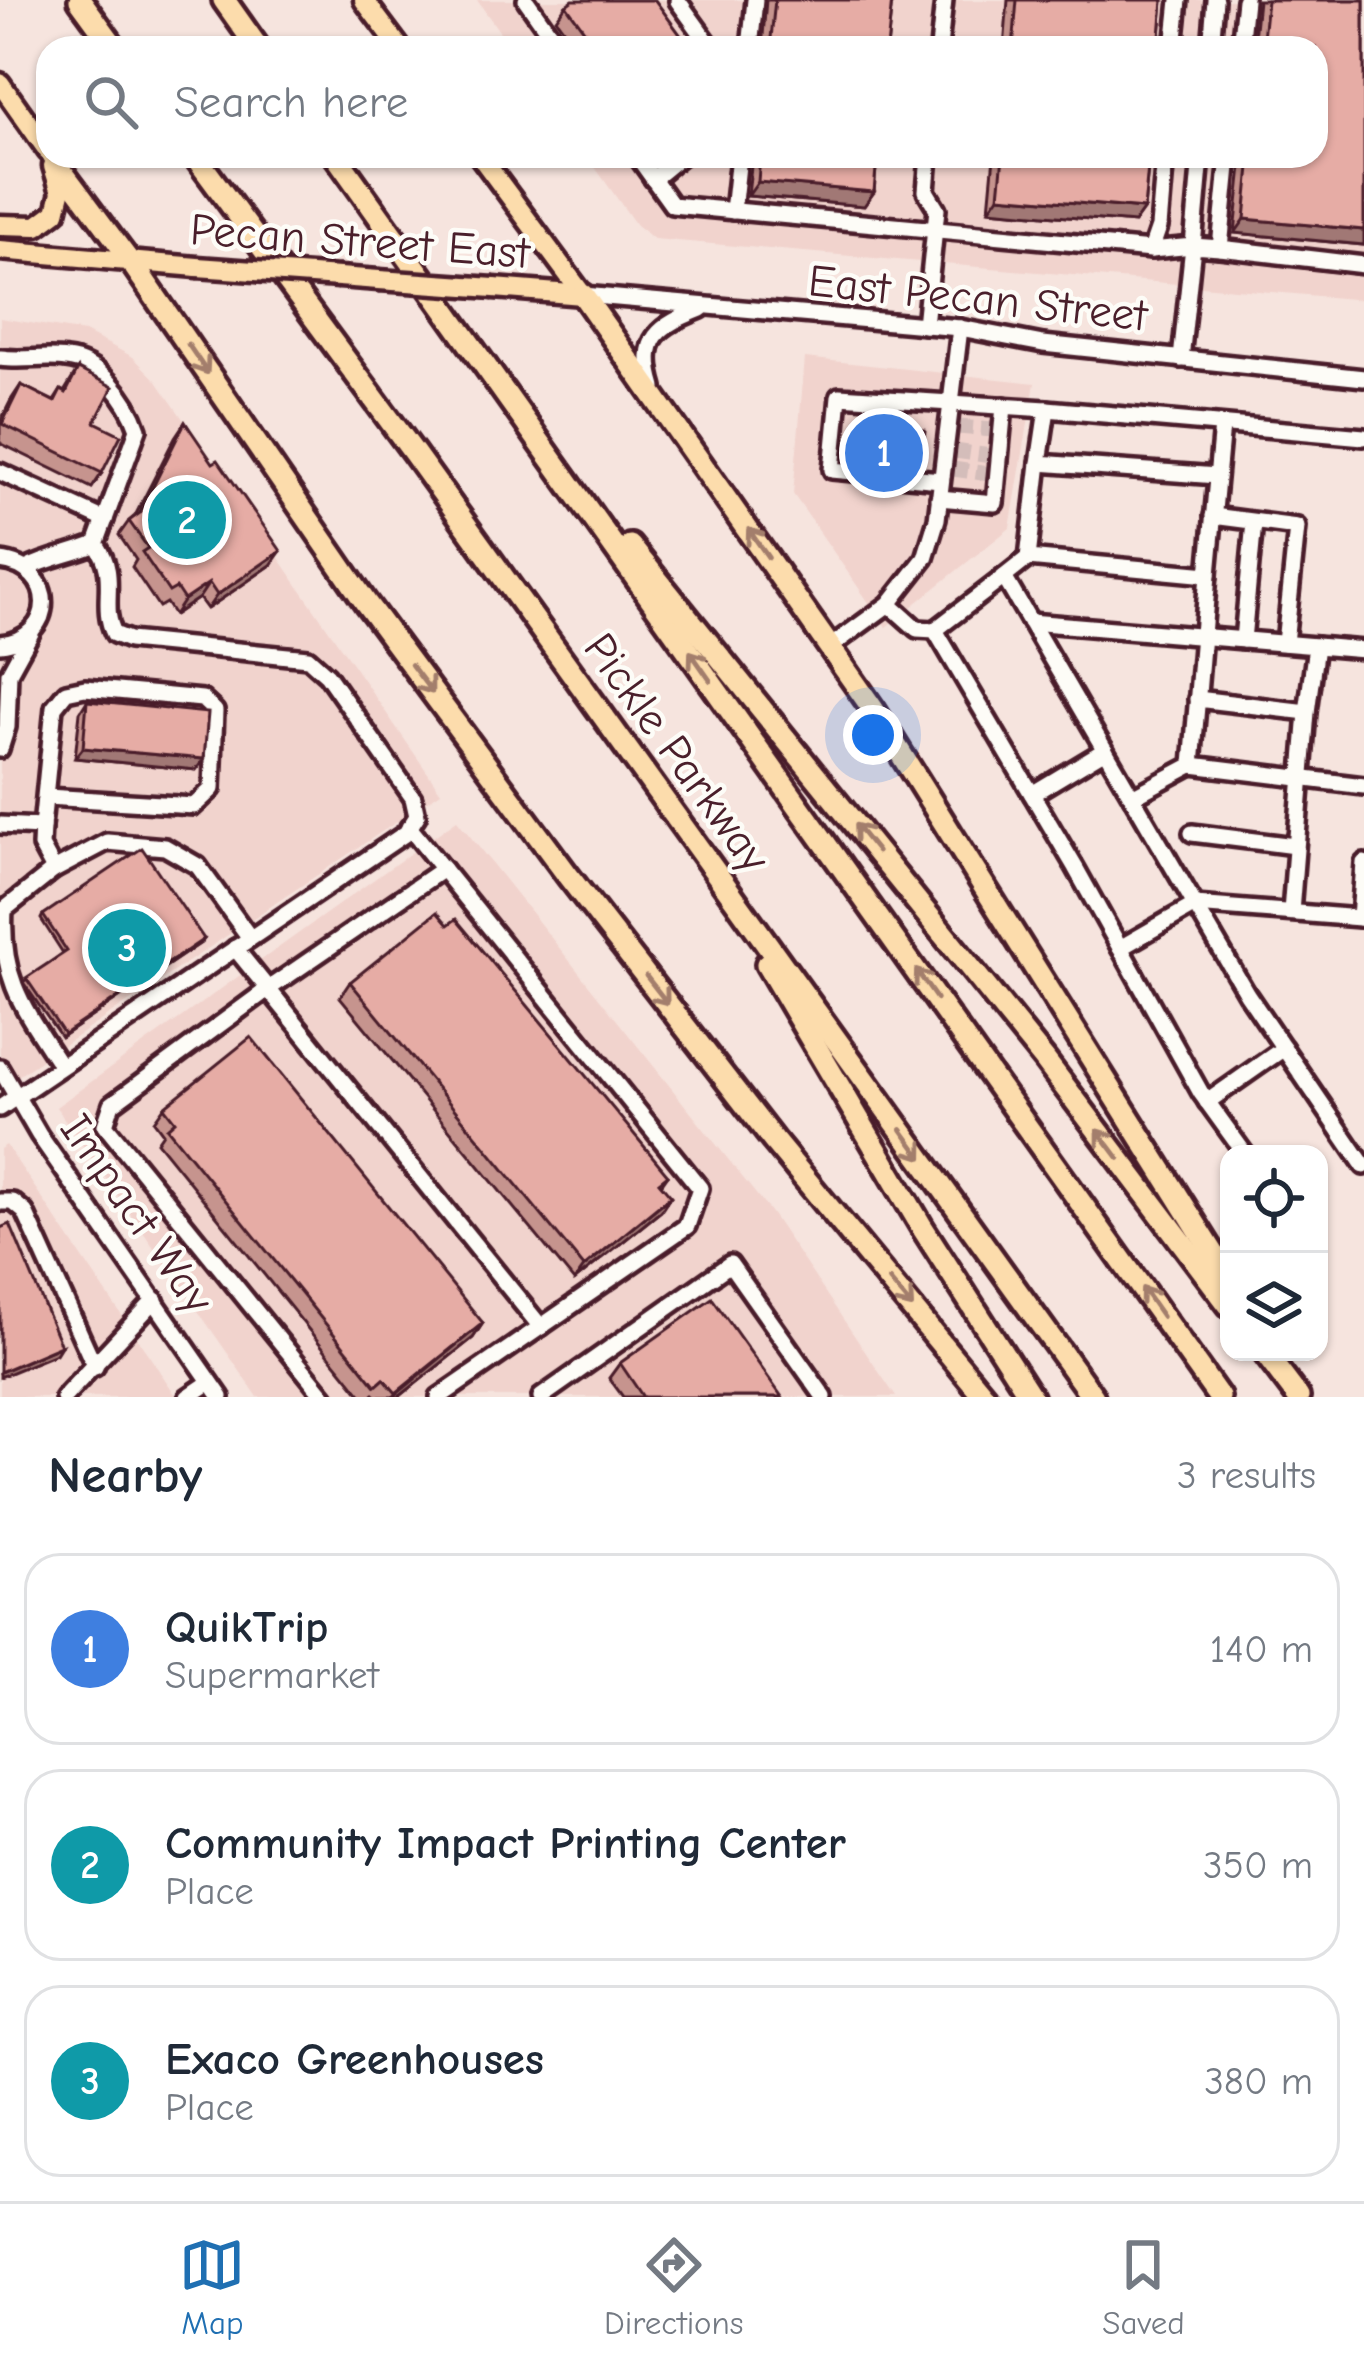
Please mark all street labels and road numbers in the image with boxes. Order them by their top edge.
street label: Pecan Street East [188,203,533,279]
street label: East Pecan Street [806,254,1151,342]
street label: Pickle Parkway [573,623,782,883]
street label: Impact Way [50,1104,225,1324]

